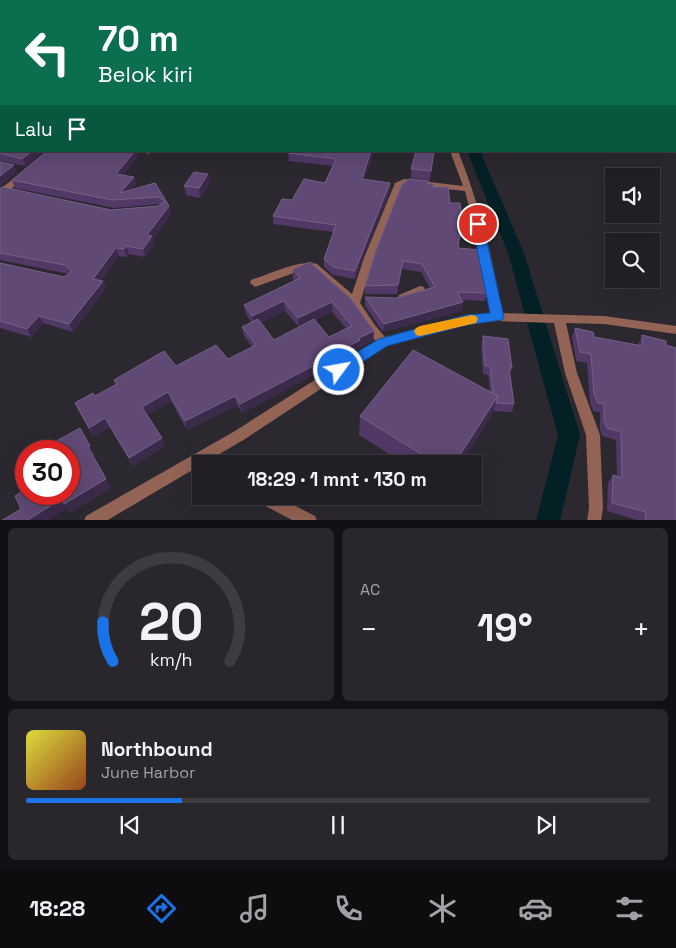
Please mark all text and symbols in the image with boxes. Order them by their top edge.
text: 70 m [98,17,179,61]
icon: left [15,20,80,85]
text: Belok kiri [98,60,193,88]
icon: arrive [63,115,91,143]
text: Lalu [15,117,53,142]
map controls [605,168,660,288]
button: sound [605,168,660,223]
pin [457,203,499,245]
icon: arrive [464,210,492,238]
button: search [605,233,660,288]
position arrow [312,343,364,395]
speed limit sign: 30 [15,440,80,505]
text: 18:29 · 1 mnt · 130 m [247,467,427,492]
text: AC [360,579,380,600]
text: 20 [139,589,203,655]
text: 19° [477,604,533,652]
text: − [360,611,377,647]
text: + [633,611,650,647]
text: km/h [150,648,192,671]
text: Northbound [101,737,213,762]
text: June Harbor [101,762,195,783]
icon: previous [116,811,144,839]
icon: pause [324,811,352,839]
icon: next [532,811,560,839]
icon: directions [144,891,179,926]
icon: music [237,891,272,926]
icon: phone [331,891,366,926]
icon: climate [425,891,460,926]
icon: car [518,891,553,926]
icon: filters [612,891,647,926]
text: 18:28 [29,894,85,922]

